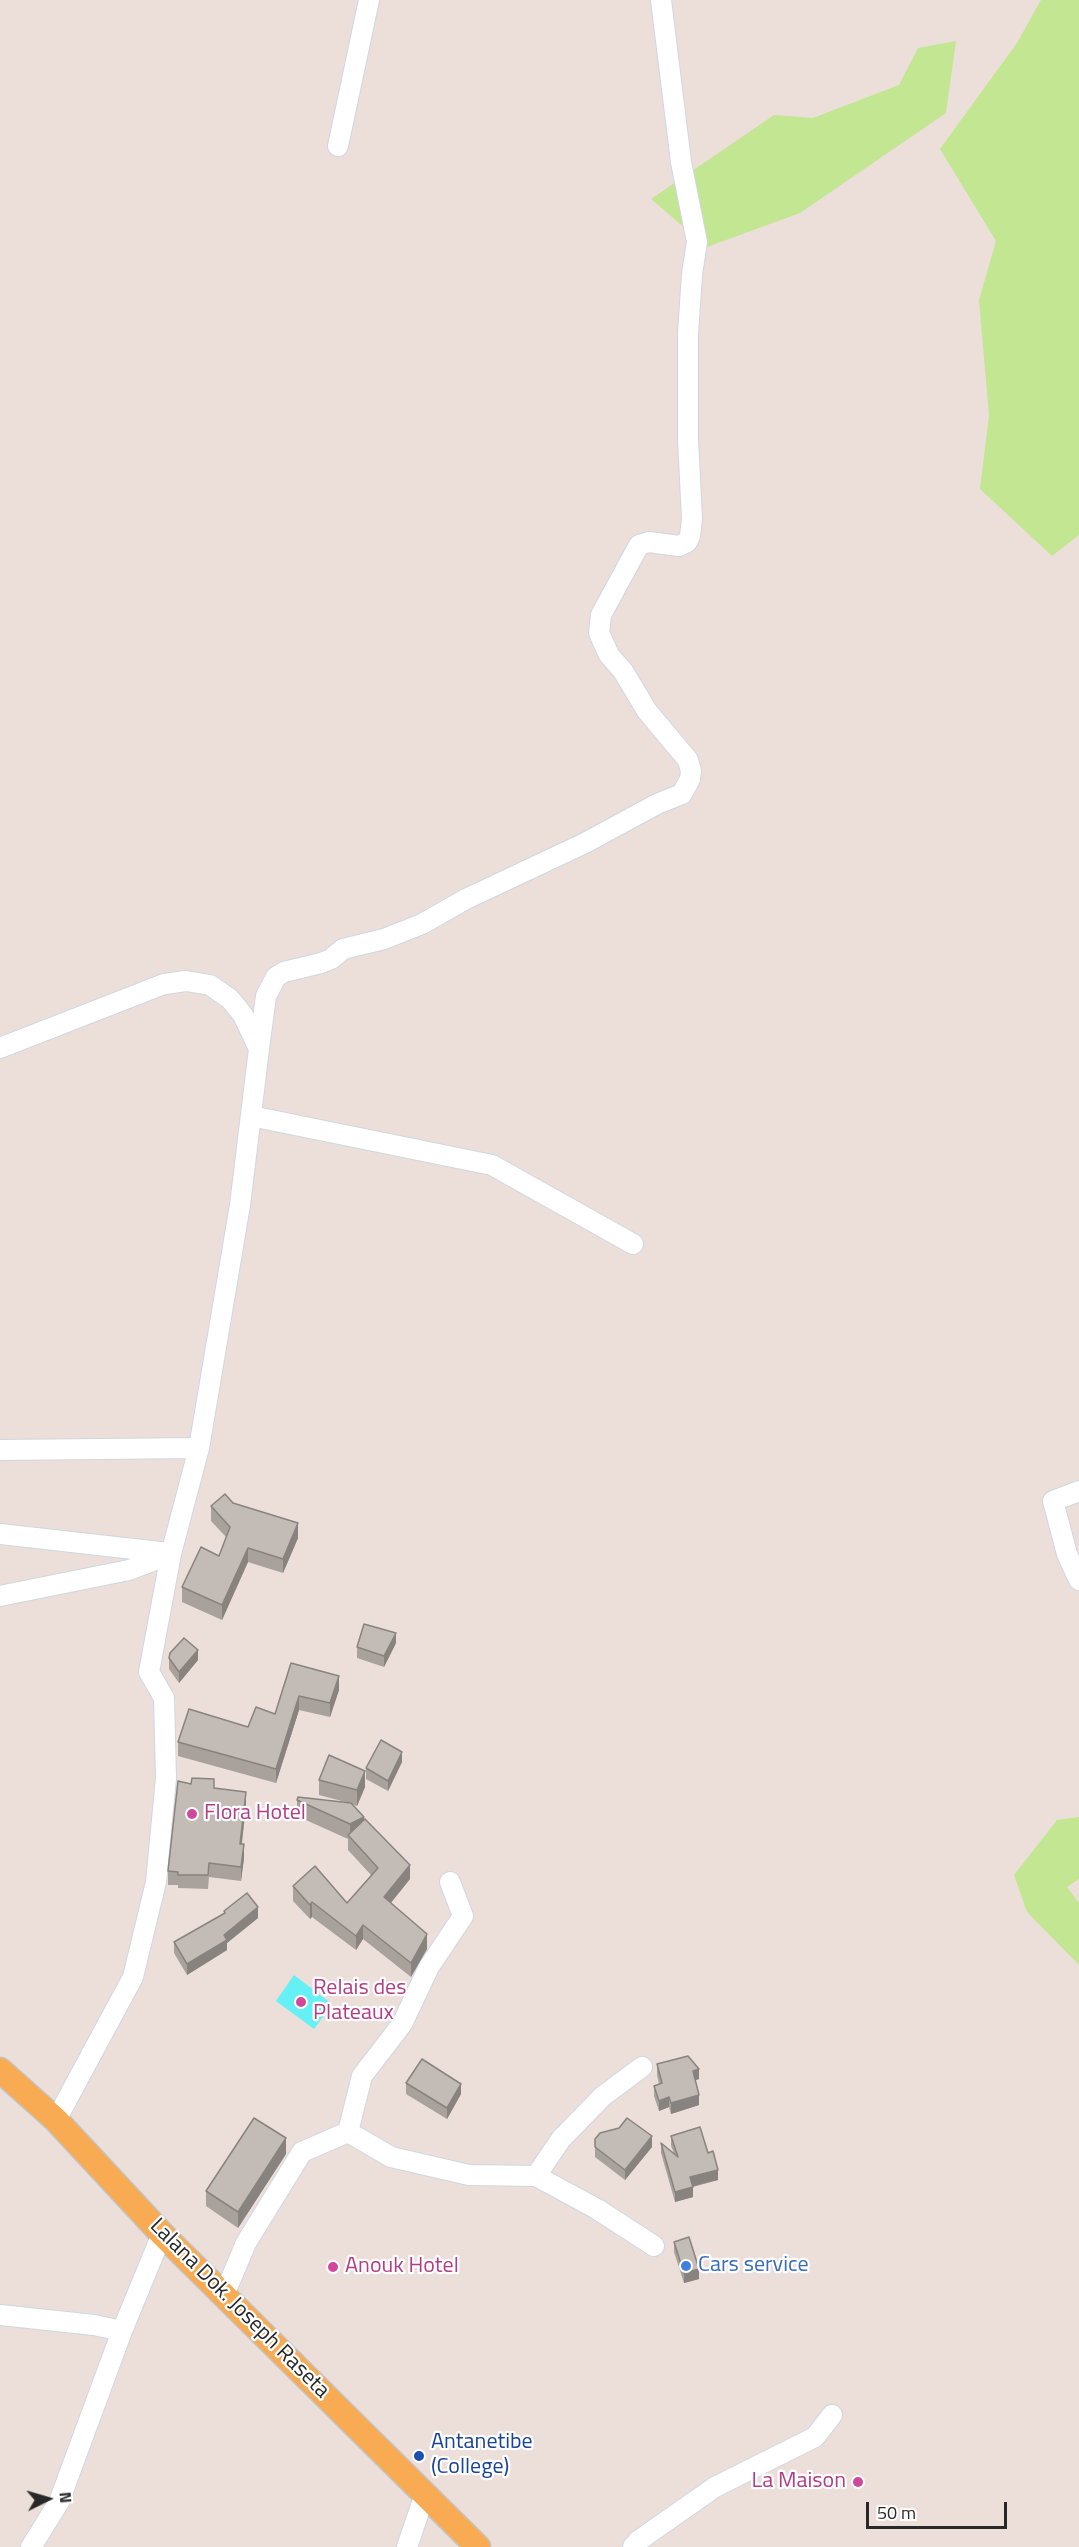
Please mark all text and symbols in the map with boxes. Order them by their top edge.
place label: Flora Hotel [204,1801,306,1827]
marker: Flora Hotel [185,1807,199,1821]
place label: Relais des Plateaux [313,1976,406,2028]
marker: Relais des Plateaux [294,1995,308,2009]
street label: Lalana Dok. Joseph Raseta [144,2214,334,2404]
place label: Cars service [698,2253,809,2279]
place label: Anouk Hotel [345,2254,459,2280]
marker: Cars service [679,2259,693,2273]
marker: Anouk Hotel [326,2260,340,2274]
place label: Antanetibe (College) [431,2430,533,2482]
marker: Antanetibe (College) [412,2449,426,2463]
north arrow [18,2469,78,2529]
place label: La Maison [752,2469,846,2495]
marker: La Maison [851,2475,865,2489]
scale bar [869,2490,1010,2528]
text: N [53,2491,78,2504]
text: 50 m [877,2499,916,2526]

